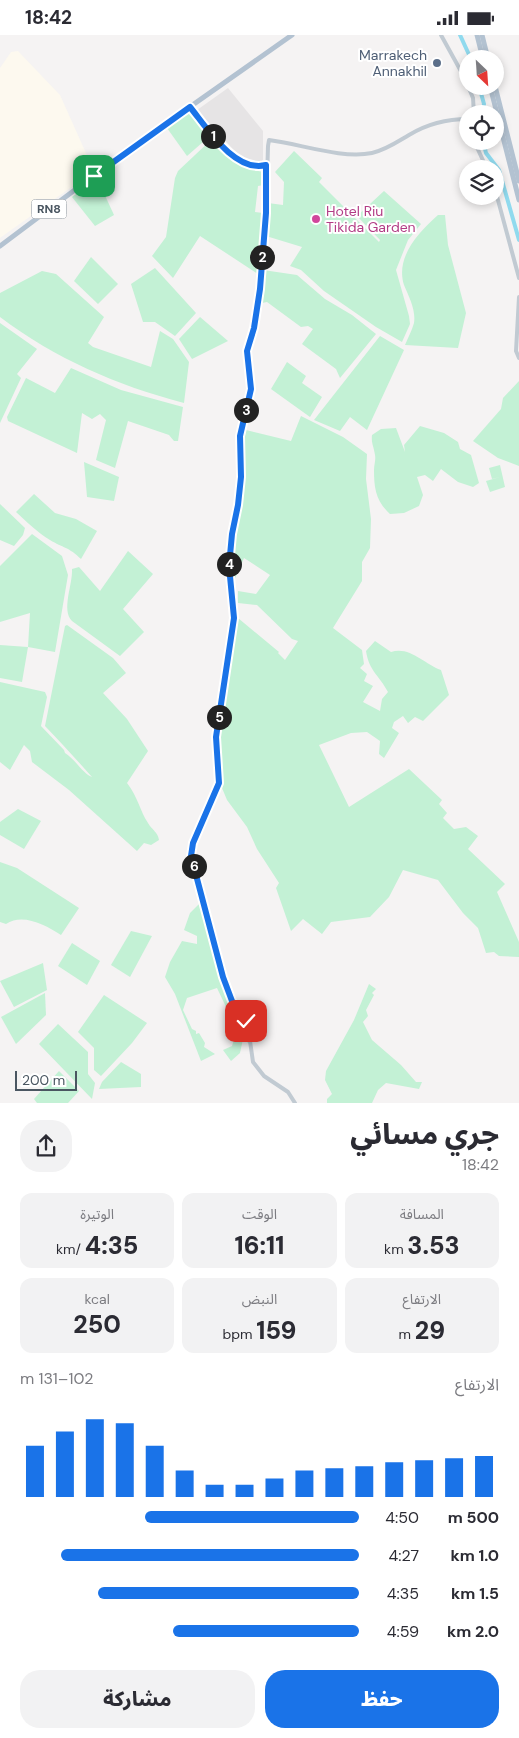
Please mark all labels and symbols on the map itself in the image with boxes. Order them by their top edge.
place label: Marrakech Annakhil [359,46,427,80]
north arrow [459,50,504,95]
marker: Marrakech Annakhil [431,57,443,69]
pin: 1 [200,123,226,149]
pin [73,155,115,197]
road number: RN8 [32,199,66,218]
place label: Hotel Riu Tikida Garden [326,202,416,236]
marker: Hotel Riu Tikida Garden [310,213,322,225]
pin: 2 [250,245,274,269]
pin: 3 [234,397,258,423]
pin: 4 [216,551,242,577]
pin: 5 [206,705,232,729]
pin: 6 [182,853,206,879]
pin [225,1000,267,1042]
scale bar [15,1068,78,1091]

